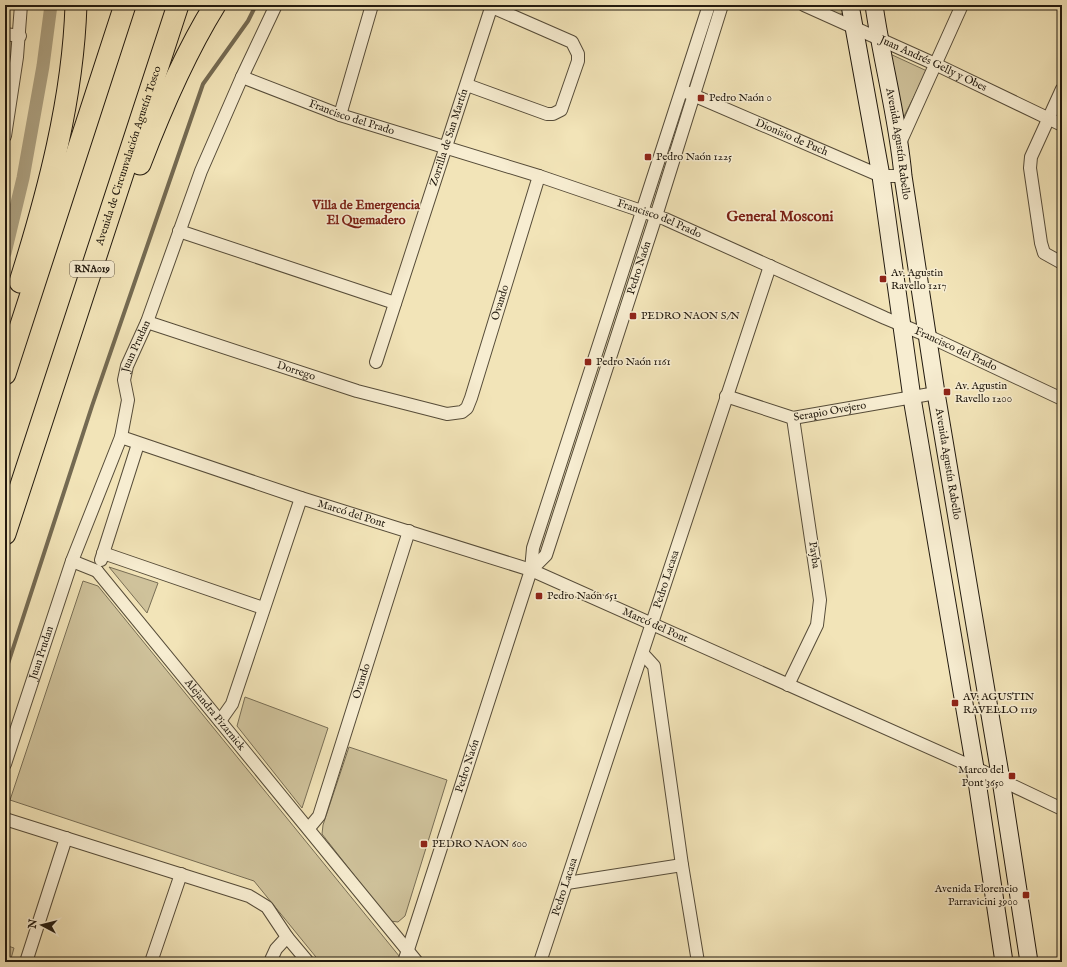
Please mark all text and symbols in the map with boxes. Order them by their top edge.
street label: Juan Andrés Gelly y Obes [875,32,989,95]
street label: Avenida de Circunvalación Agustín Tosco [93,64,165,248]
street label: Avenida Agustín Rabello [882,86,914,201]
street label: Zorrilla de San Martín [427,87,471,188]
place label: Pedro Naón 0 [709,91,772,105]
marker: Pedro Naón 0 [696,93,706,103]
street label: Francisco del Prado [307,97,396,138]
street label: Dionisio de Puch [753,116,830,159]
place label: Pedro Naón 1225 [656,150,732,164]
marker: Pedro Naón 1225 [643,152,653,162]
street label: Francisco del Prado [615,196,704,242]
district label: Villa de Emergencia El Quemadero [311,197,420,229]
district label: General Mosconi [727,207,833,226]
street label: Pedro Naón [624,239,654,296]
road number: RNA019 [70,261,114,277]
place label: Av. Agustin Ravello 1217 [890,266,947,293]
marker: Av. Agustin Ravello 1217 [878,274,888,284]
street label: Ovando [488,283,512,322]
place label: PEDRO NAON S/N [641,309,740,323]
marker: PEDRO NAON S/N [628,311,638,321]
street label: Juan Prudan [118,318,154,376]
street label: Francisco del Prado [912,324,999,374]
place label: Pedro Naón 1161 [596,355,671,369]
marker: Pedro Naón 1161 [583,357,593,367]
street label: Dorrego [275,358,317,384]
place label: Av. Agustin Ravello 1200 [954,379,1012,406]
marker: Av. Agustin Ravello 1200 [942,387,952,397]
street label: Serapio Ovejero [793,398,867,425]
street label: Avenida Agustín Rabello [932,406,964,521]
street label: Marcó del Pont [316,497,387,531]
street label: Payba [805,541,823,570]
street label: Pedro Lacasa [650,548,683,610]
place label: Pedro Naón 651 [547,589,617,603]
marker: Pedro Naón 651 [534,591,544,601]
street label: Marcó del Pont [620,605,690,646]
street label: Juan Prudan [26,624,57,683]
street label: Ovando [349,662,374,701]
street label: Alejandra Pizarnick [181,676,248,754]
place label: AV. AGUSTIN RAVELLO 1119 [962,690,1038,717]
marker: AV. AGUSTIN RAVELLO 1119 [950,698,960,708]
street label: Pedro Naón [452,737,483,794]
place label: Marco del Pont 3650 [958,763,1004,790]
marker: Marco del Pont 3650 [1007,771,1017,781]
place label: PEDRO NAON 600 [432,837,527,851]
marker: PEDRO NAON 600 [419,839,429,849]
street label: Pedro Lacasa [549,856,581,918]
place label: Avenida Florencio Parravicini 3900 [934,882,1018,909]
marker: Avenida Florencio Parravicini 3900 [1021,890,1031,900]
north arrow [22,905,62,945]
text: N [25,918,41,930]

